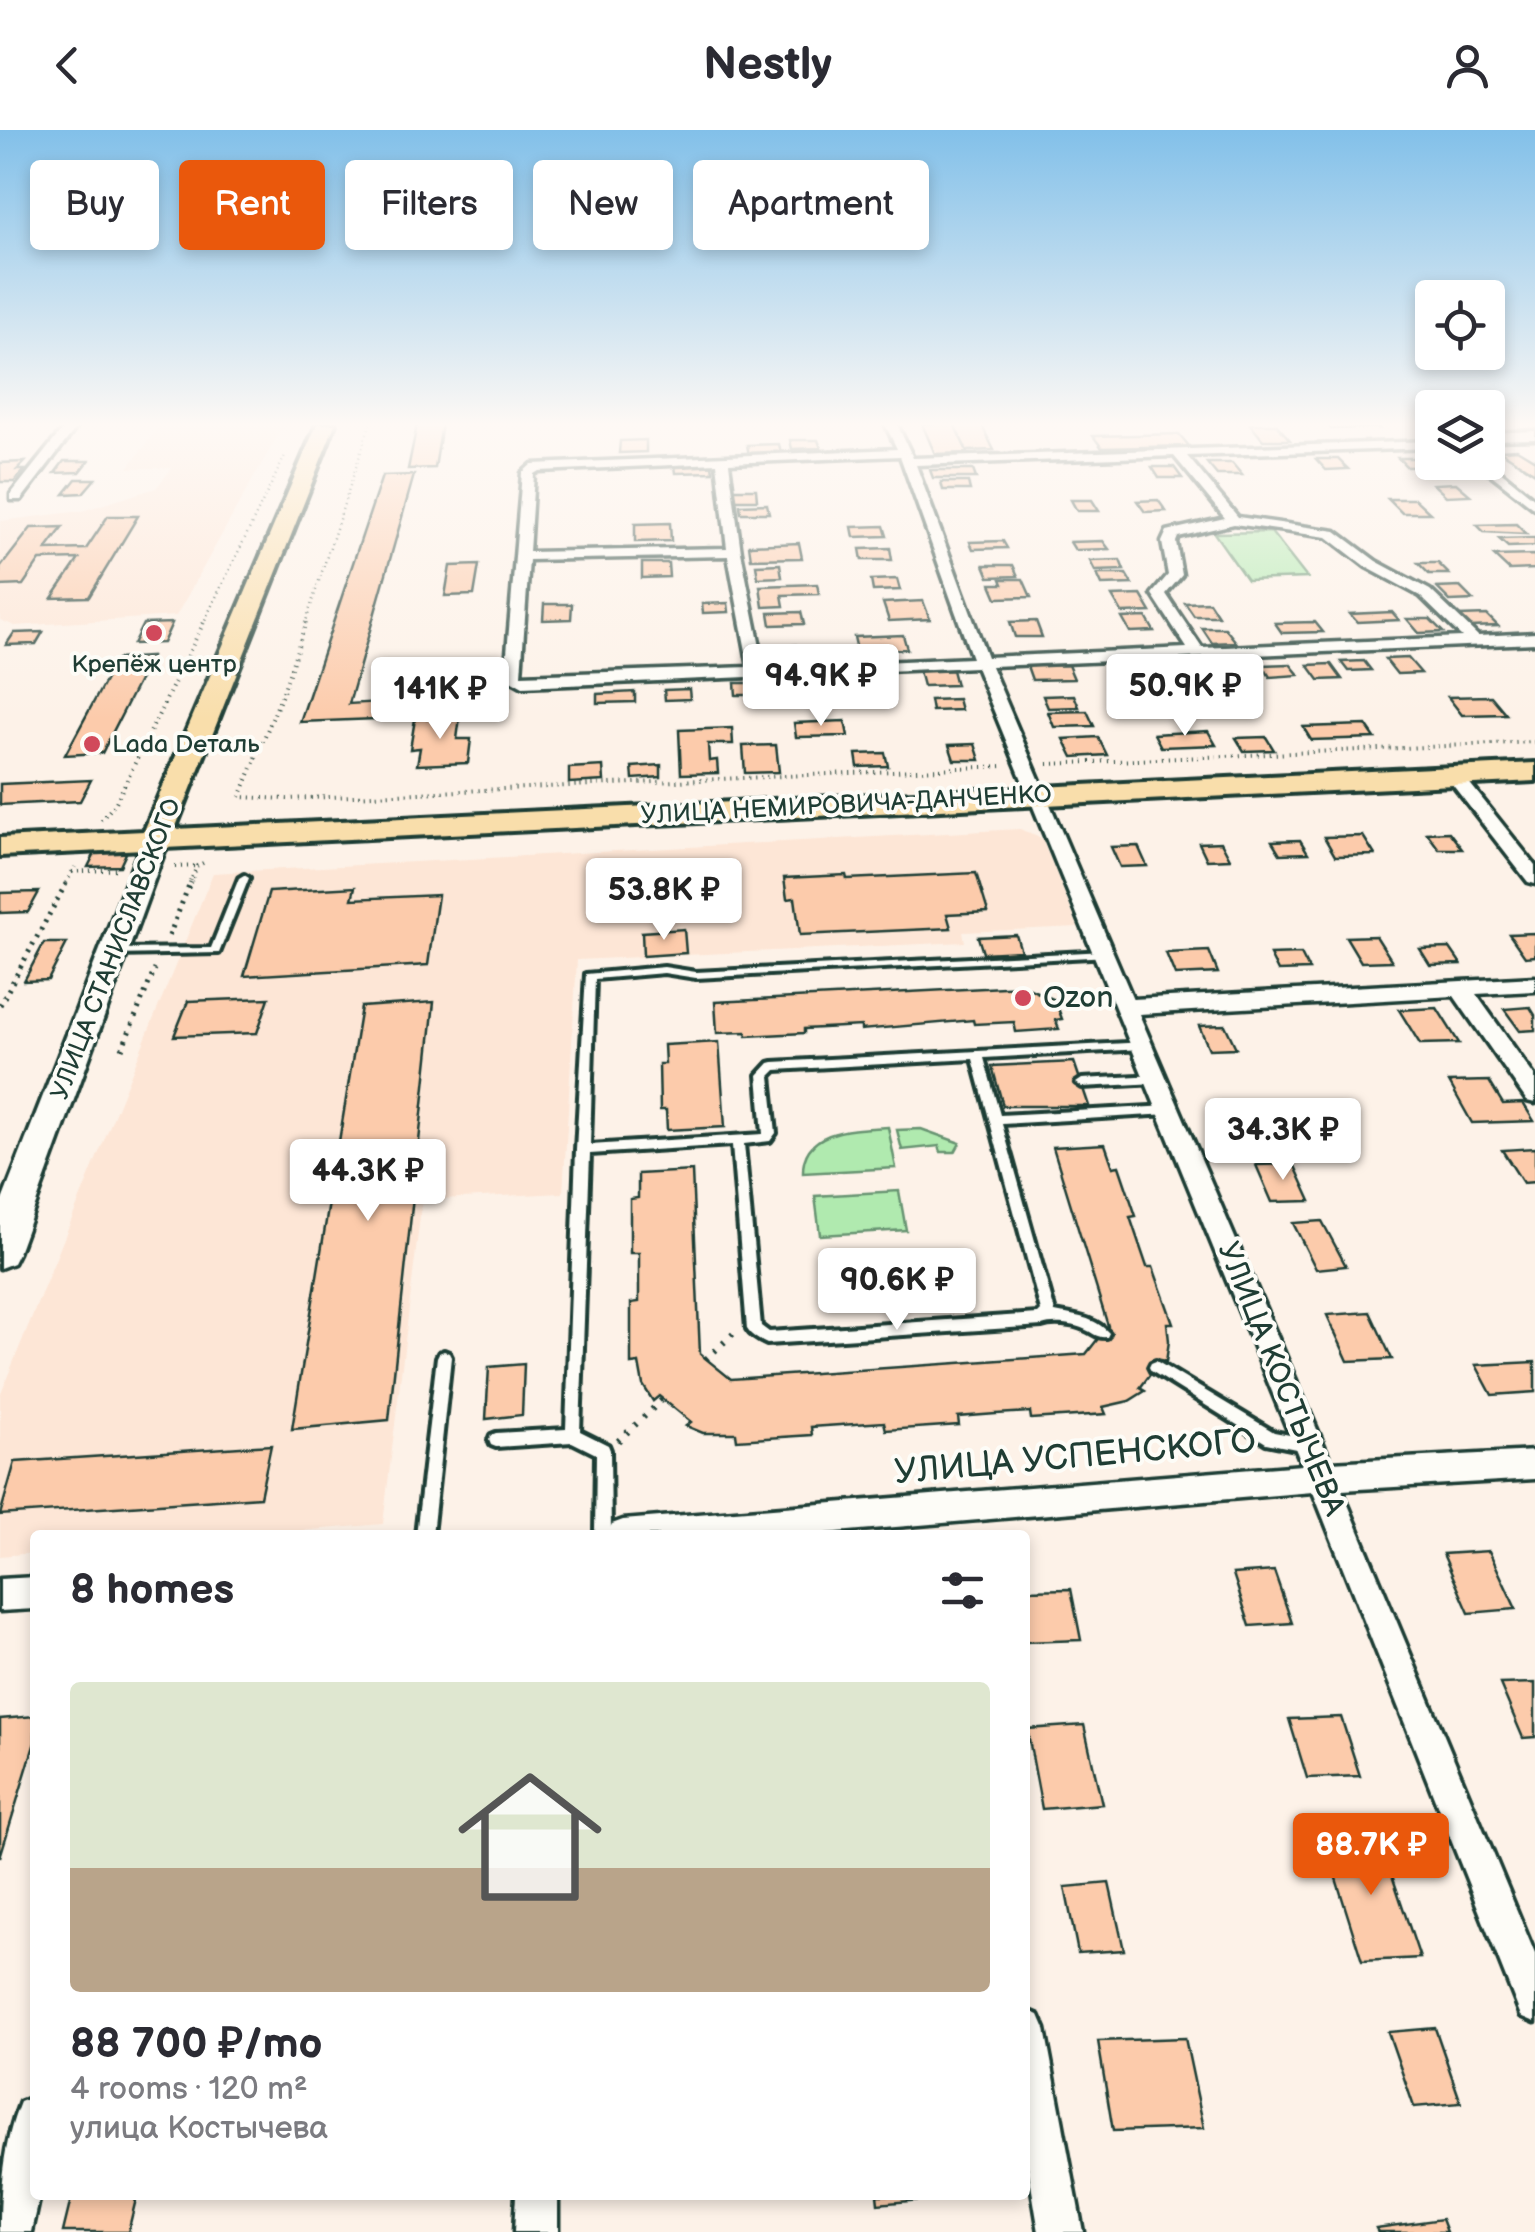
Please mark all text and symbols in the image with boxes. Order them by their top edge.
icon: back [40,38,95,93]
text: Nestly [703,38,832,93]
icon: person [1440,38,1495,93]
chip: Buy [30,160,159,250]
chip: Rent [179,160,325,250]
chip: Filters [345,160,513,250]
chip: New [533,160,673,250]
chip: Apartment [693,160,929,250]
map controls [1415,280,1505,480]
button: locate [1415,280,1505,370]
button: layers [1415,390,1505,480]
marker: Крепёж центр [143,622,165,644]
pin: 94.9K ₽ [729,644,913,729]
place label: Крепёж центр [71,649,237,680]
pin: 50.9K ₽ [1093,654,1277,739]
pin: 141K ₽ [359,657,521,742]
text: 94.9K ₽ [765,657,877,696]
text: 50.9K ₽ [1128,667,1242,706]
text: 141K ₽ [393,670,487,709]
place label: Lada Dеталь [112,729,260,760]
marker: Lada Dеталь [81,733,103,755]
street label: УЛИЦА НЕМИРОВИЧА-ДАНЧЕНКО [640,779,1052,831]
street label: УЛИЦА СТАНИСЛАВСКОГО [44,794,188,1104]
pin: 53.8K ₽ [572,858,756,943]
text: 53.8K ₽ [608,871,720,910]
place label: Ozon [1043,980,1113,1016]
marker: Ozon [1012,987,1034,1009]
pin: 34.3K ₽ [1191,1098,1375,1183]
text: 34.3K ₽ [1227,1111,1339,1150]
pin: 44.3K ₽ [276,1139,460,1224]
text: 44.3K ₽ [312,1152,424,1191]
street label: УЛИЦА КОСТЫЧЕВА [1210,1237,1353,1522]
pin: 90.6K ₽ [805,1248,989,1333]
text: 90.6K ₽ [840,1261,954,1300]
street label: УЛИЦА УСПЕНСКОГО [893,1420,1257,1494]
icon: filters [935,1563,990,1618]
text: 8 homes [70,1565,234,1616]
icon: home [440,1747,620,1927]
pin: 88.7K ₽ [1279,1813,1463,1898]
text: 88.7K ₽ [1315,1826,1427,1865]
text: 88 700 ₽/mo [70,2019,323,2070]
text: 4 rooms · 120 m² [70,2070,308,2109]
text: улица Костычева [70,2109,328,2148]

